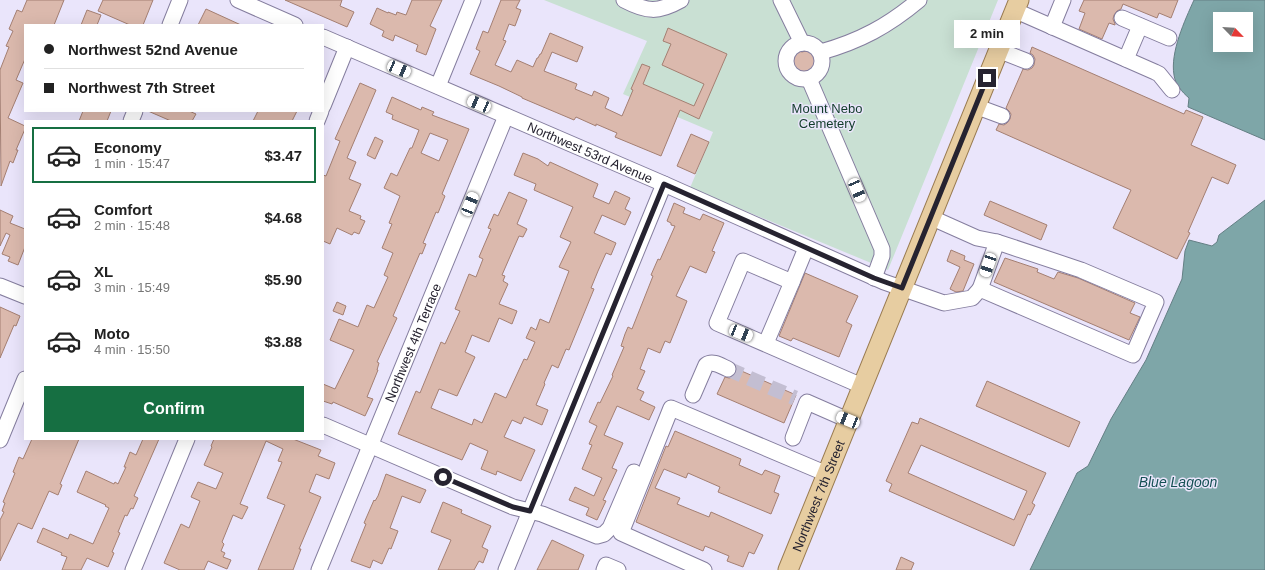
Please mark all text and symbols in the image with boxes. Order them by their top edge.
north arrow [1213,12,1253,52]
map controls [1213,12,1253,52]
callout: 2 min [954,20,1020,48]
text: 2 min [970,26,1004,41]
text: Northwest 52nd Avenue [68,41,238,58]
car [386,59,412,79]
route end [978,69,996,87]
text: Northwest 7th Street [68,79,215,96]
car [466,94,492,114]
park label: Mount Nebo Cemetery [792,101,862,131]
street label: Northwest 53rd Avenue [525,119,655,186]
icon: car [46,137,82,173]
text: Economy [94,139,162,156]
text: $3.47 [264,147,302,164]
text: 1 min · 15:47 [94,156,170,171]
car [847,177,867,203]
car [460,191,480,217]
icon: car [46,199,82,235]
text: Comfort [94,201,152,218]
text: $4.68 [264,209,302,226]
text: 2 min · 15:48 [94,218,170,233]
car [978,252,998,278]
icon: car [46,261,82,297]
text: XL [94,263,113,280]
text: $5.90 [264,271,302,288]
text: 3 min · 15:49 [94,280,170,295]
street label: Northwest 4th Terrace [382,281,444,404]
icon: car [46,323,82,359]
car [728,323,754,343]
text: Moto [94,325,130,342]
text: $3.88 [264,333,302,350]
text: 4 min · 15:50 [94,342,170,357]
button: Confirm [44,386,304,432]
car [835,410,861,430]
street label: Northwest 7th Street [789,438,848,554]
route start [434,468,452,486]
water label: Blue Lagoon [1139,474,1218,490]

